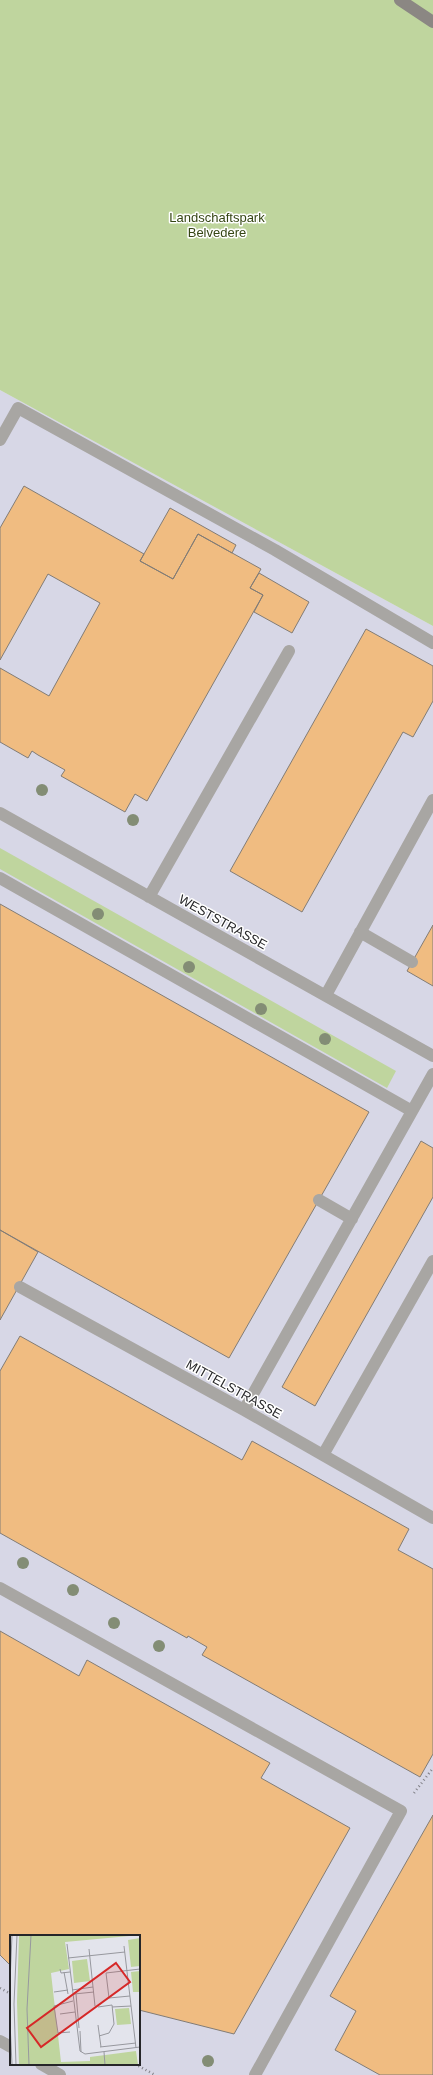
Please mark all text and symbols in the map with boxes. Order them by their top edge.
park label: Landschaftspark Belvedere [169,210,265,240]
street label: WESTSTRASSE [176,892,270,953]
street label: MITTELSTRASSE [184,1357,285,1422]
inset map [10,1935,140,2065]

